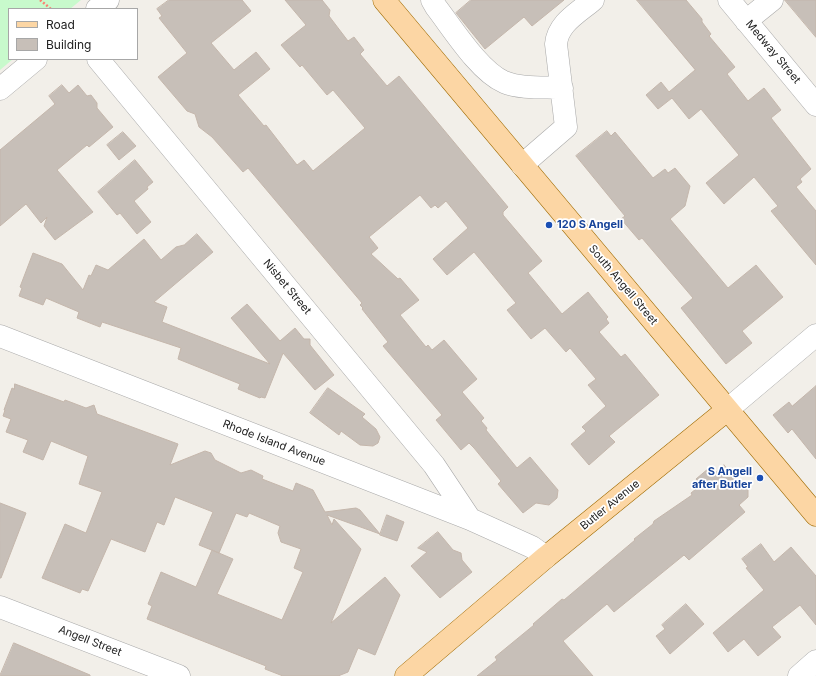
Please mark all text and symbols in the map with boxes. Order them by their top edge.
legend [8,8,138,60]
text: Road [46,17,75,32]
street label: Medway Street [743,18,803,86]
text: Building [46,37,91,52]
place label: 120 S Angell [557,218,623,232]
marker: 120 S Angell [544,220,554,230]
street label: South Angell Street [586,242,660,328]
street label: Nisbet Street [260,257,314,317]
street label: Rhode Island Avenue [221,417,327,469]
place label: S Angell after Butler [692,465,752,491]
marker: S Angell after Butler [755,473,765,483]
street label: Butler Avenue [578,477,642,533]
street label: Angell Street [56,623,124,659]

